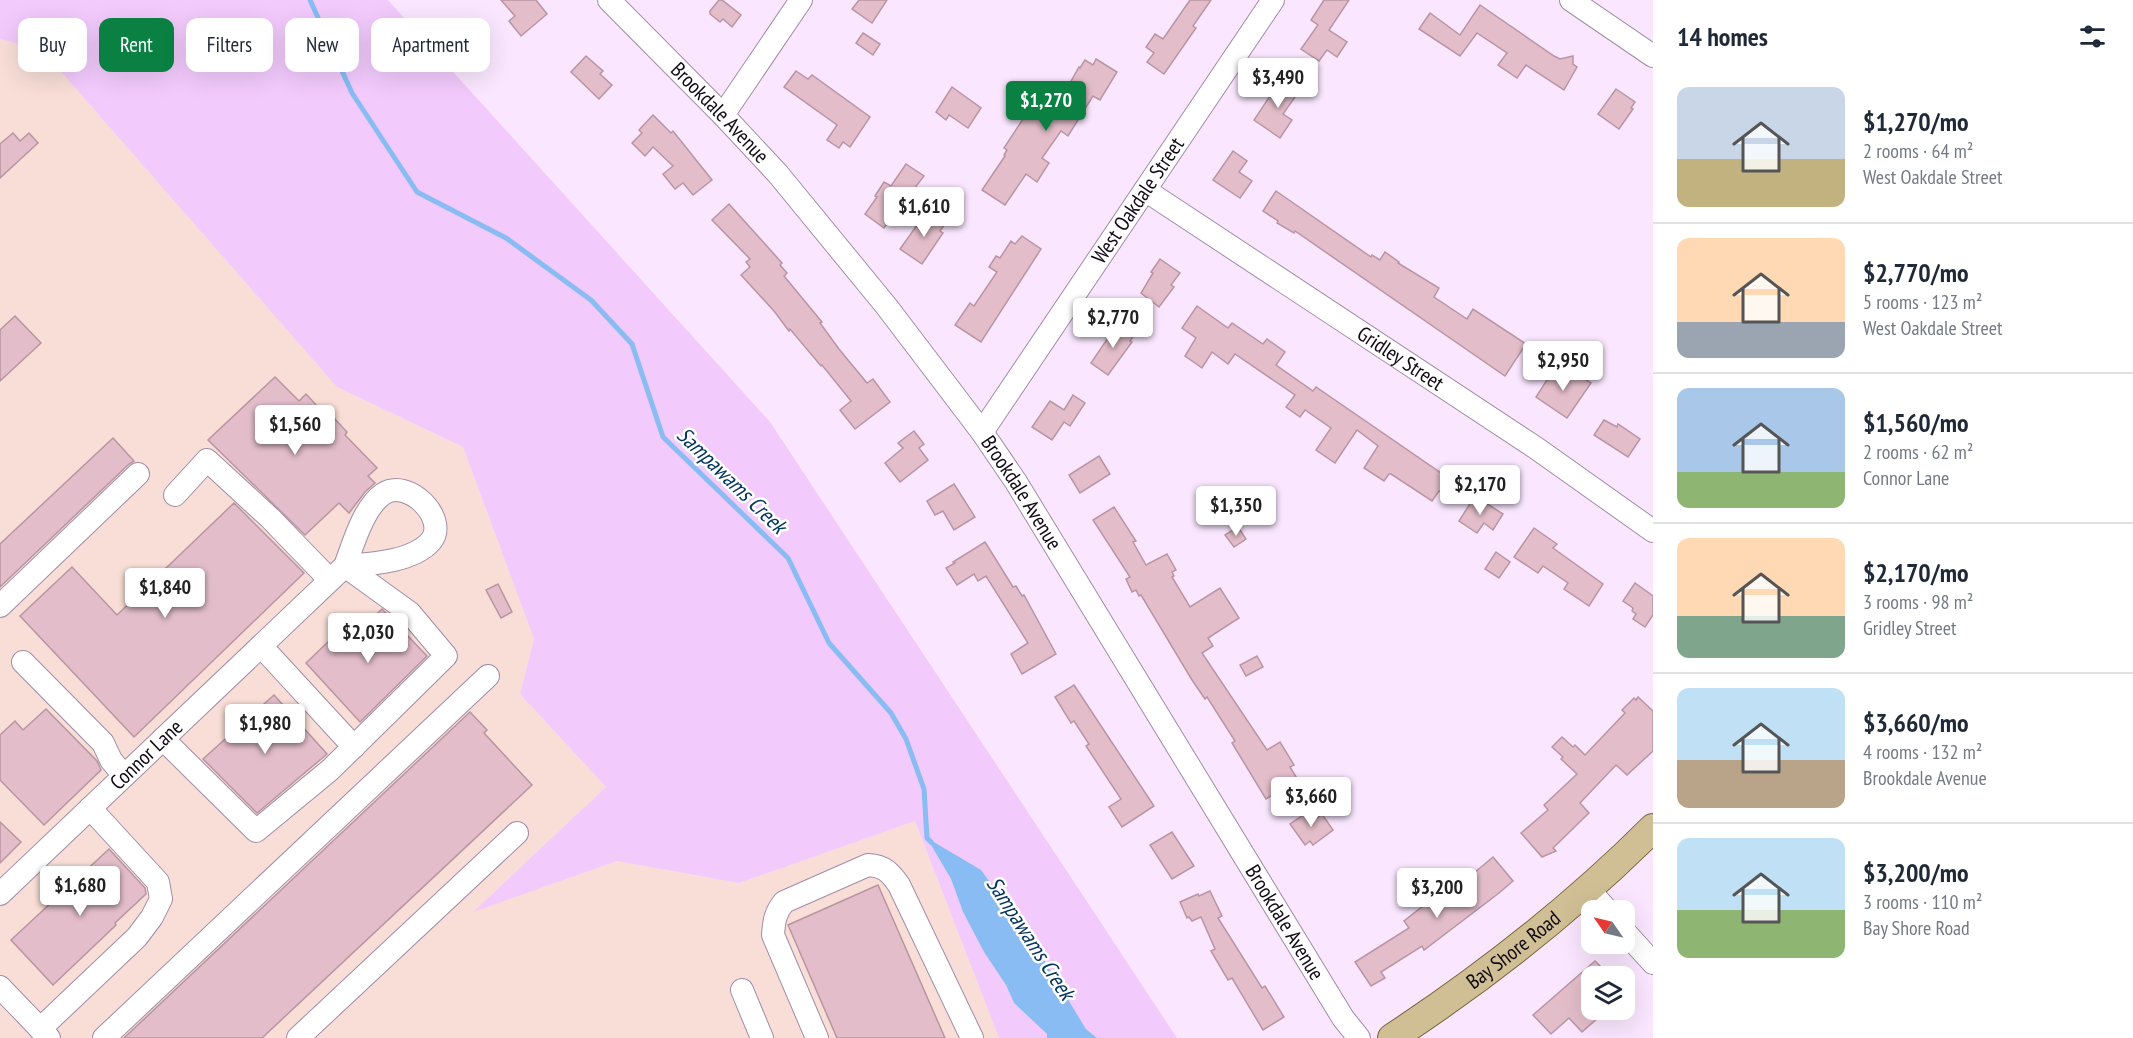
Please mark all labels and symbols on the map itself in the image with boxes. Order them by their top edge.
street label: Brookdale Avenue [665,56,775,169]
pin: $3,490 [1229,58,1327,109]
pin: $1,270 [997,81,1095,132]
street label: West Oakdale Street [1085,132,1190,269]
pin: $1,610 [875,187,973,238]
pin: $2,770 [1064,298,1162,349]
street label: Gridley Street [1352,320,1449,397]
pin: $2,950 [1514,341,1612,392]
pin: $1,560 [246,405,344,456]
water label: Sampawams Creek [671,421,794,541]
street label: Brookdale Avenue [975,430,1068,555]
pin: $2,170 [1431,465,1529,516]
pin: $1,350 [1187,486,1285,537]
pin: $1,840 [116,568,214,619]
pin: $2,030 [319,613,417,664]
pin: $1,980 [216,704,314,755]
street label: Connor Lane [104,713,188,795]
pin: $3,660 [1262,777,1360,828]
street label: Brookdale Avenue [1240,860,1331,985]
pin: $1,680 [31,866,129,917]
pin: $3,200 [1388,868,1486,919]
water label: Sampawams Creek [981,871,1083,1007]
north arrow [1581,900,1635,954]
street label: Bay Shore Road [1461,905,1566,995]

